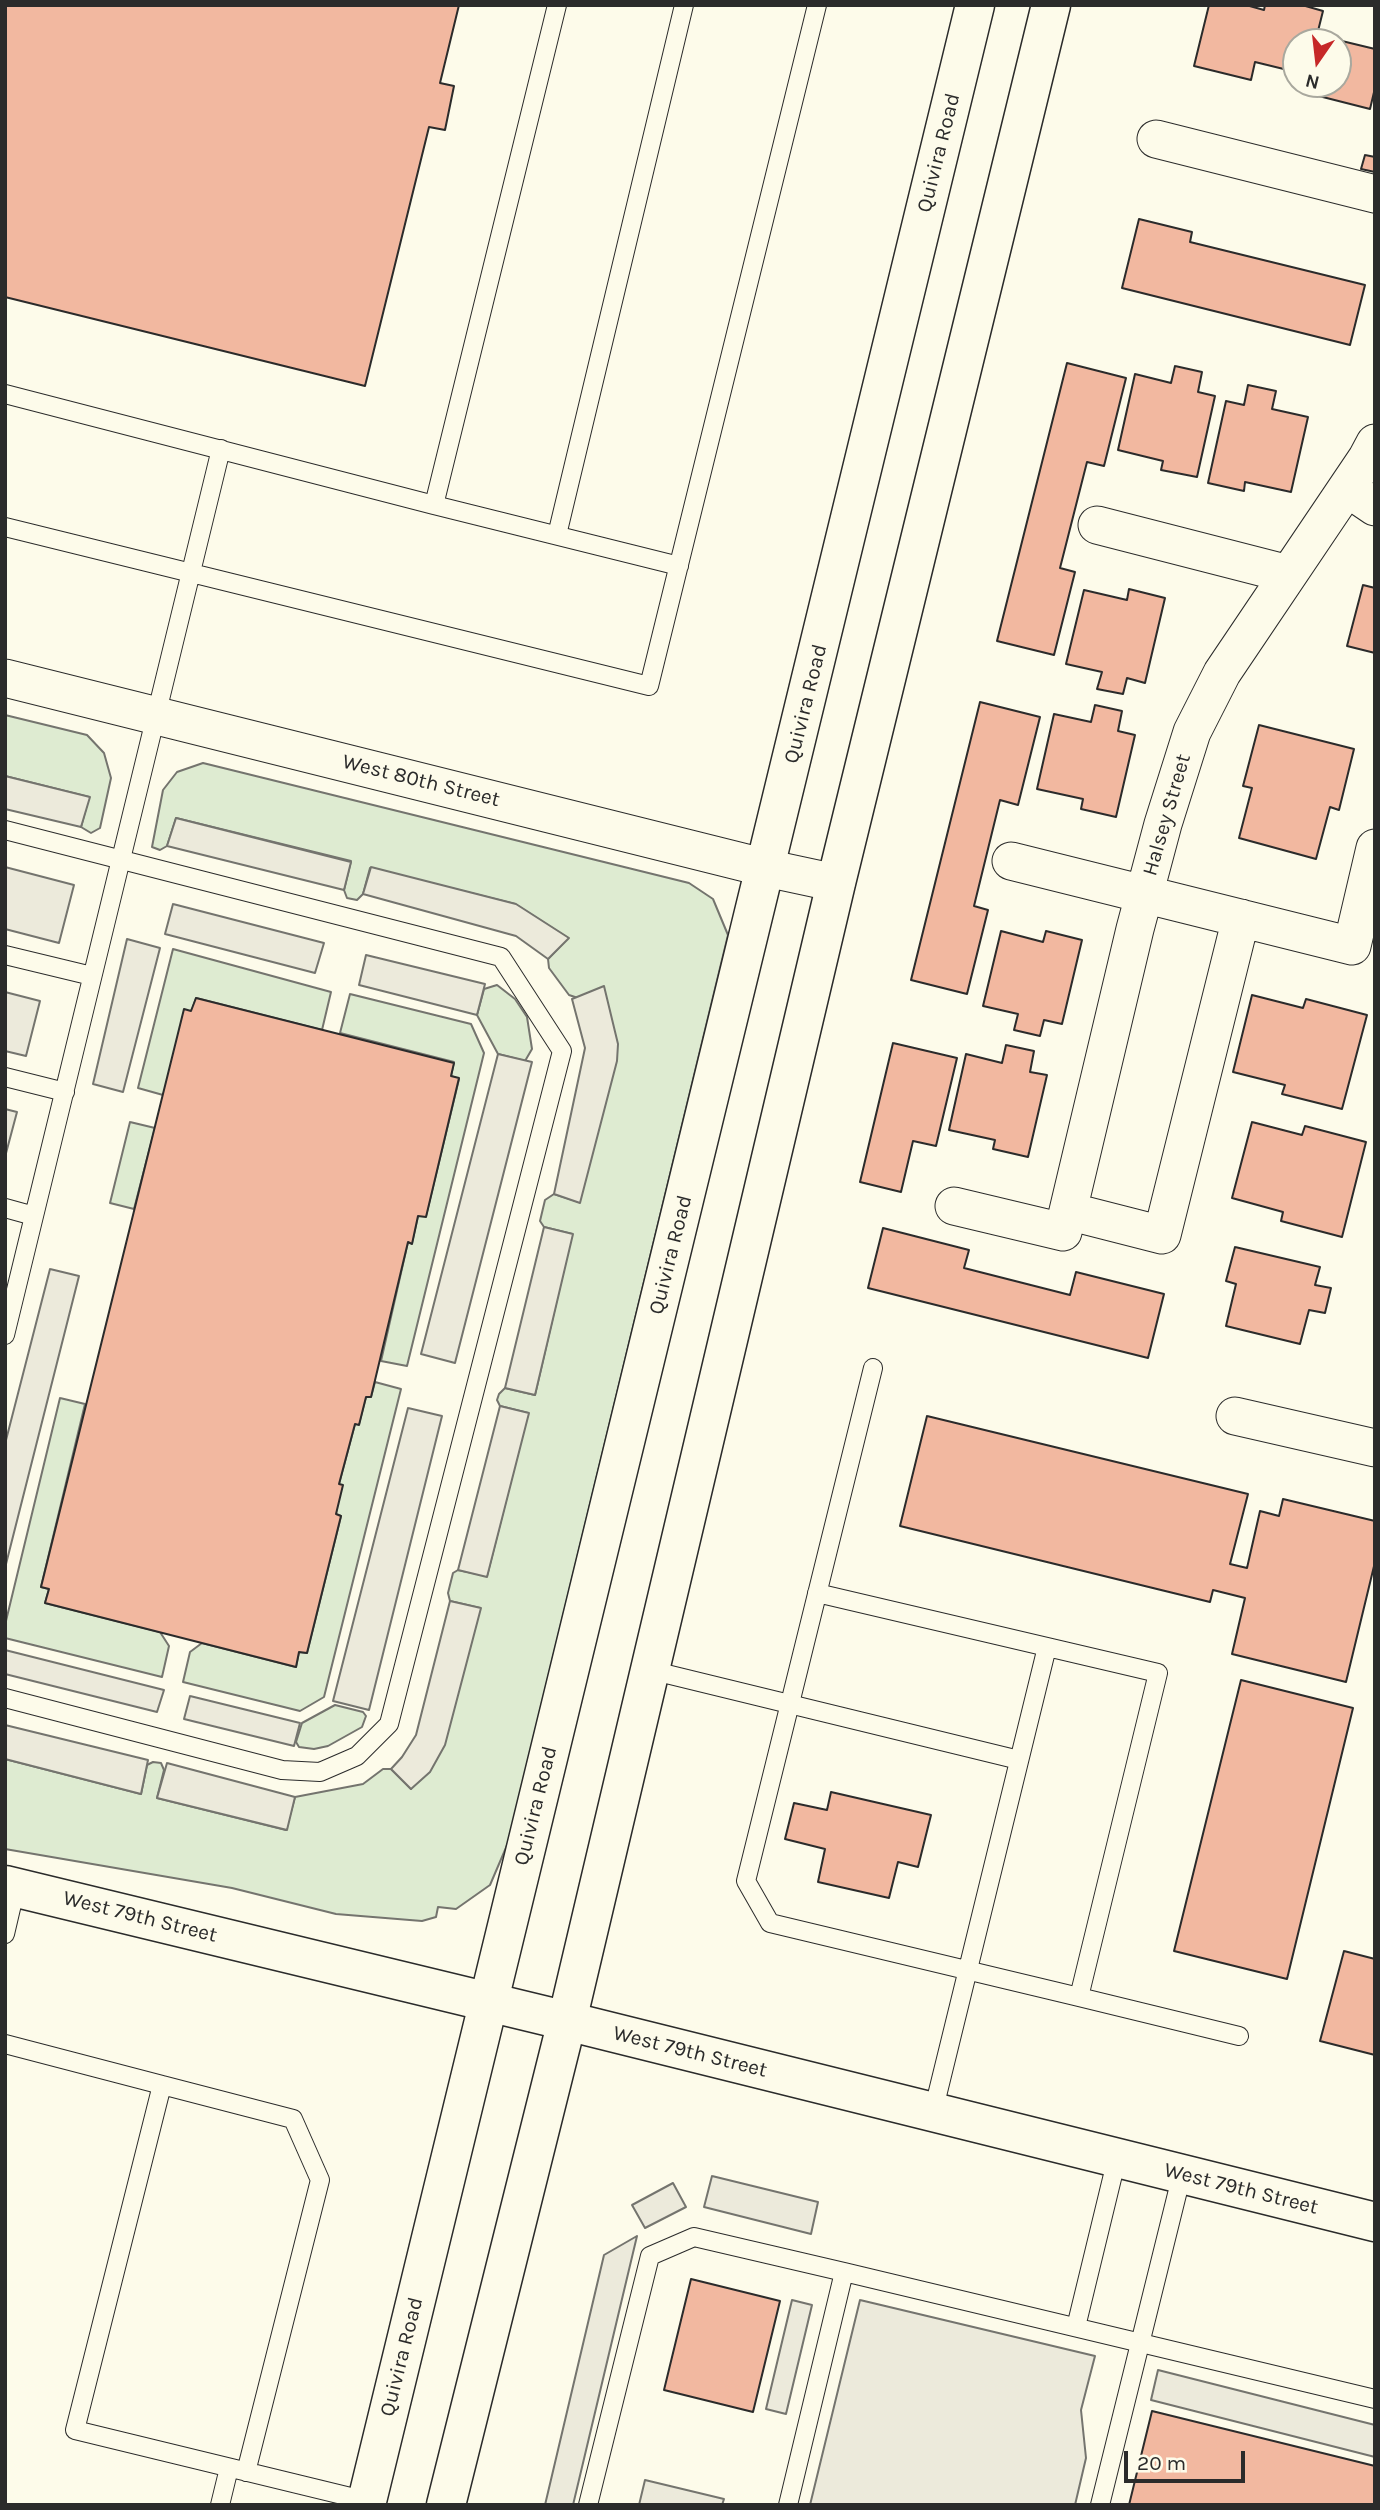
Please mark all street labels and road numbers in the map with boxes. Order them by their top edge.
street label: Quivira Road [912,91,966,215]
street label: Quivira Road [779,642,833,766]
street label: West 80th Street [340,749,502,813]
street label: Halsey Street [1138,751,1196,879]
street label: Quivira Road [644,1193,698,1317]
street label: Quivira Road [509,1744,563,1868]
street label: West 79th Street [60,1886,220,1948]
street label: West 79th Street [610,2021,770,2083]
street label: West 79th Street [1161,2158,1321,2220]
street label: Quivira Road [375,2295,429,2419]

